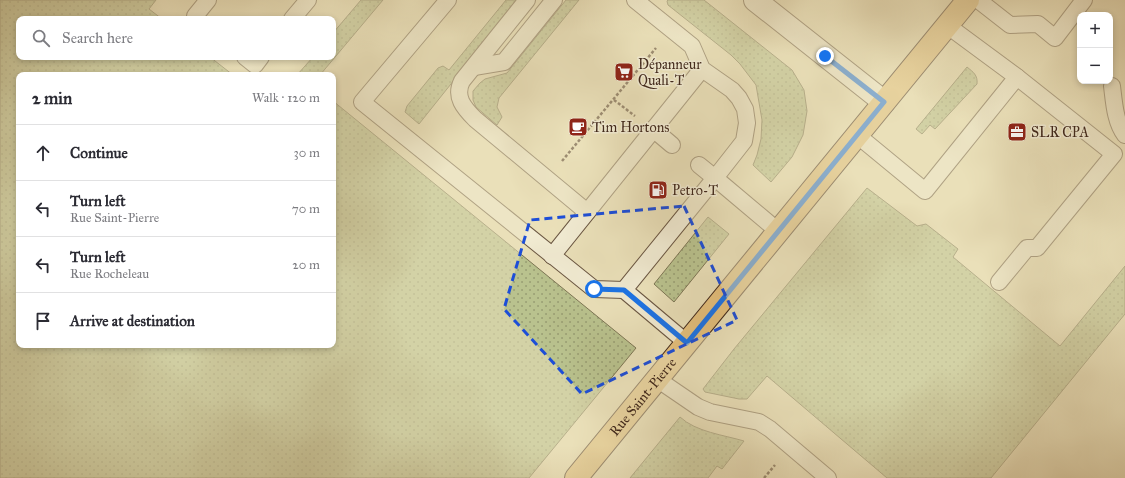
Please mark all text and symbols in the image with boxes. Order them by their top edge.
map controls [1077,12,1113,84]
button: + [1077,12,1113,48]
search box [16,16,336,60]
icon: search [30,27,52,49]
text: Search here [62,29,133,47]
route end [816,47,834,65]
button: − [1077,48,1113,84]
place label: Dépanneur Quali-T [638,56,702,89]
supermarket icon: Dépanneur Quali-T [613,61,635,83]
text: 2 min [32,88,72,109]
text: Walk · 120 m [252,90,320,106]
cafe icon: Tim Hortons [567,116,589,138]
place label: Tim Hortons [592,119,669,136]
office icon: SLR CPA [1006,121,1028,143]
place label: SLR CPA [1031,124,1089,141]
icon: ahead [32,142,54,164]
text: Continue [70,144,128,162]
text: 30 m [294,145,320,161]
fuel station icon: Petro-T [647,179,669,201]
place label: Petro-T [672,182,719,199]
text: Turn left [70,192,126,210]
icon: left [32,198,54,220]
text: 70 m [292,201,320,217]
text: Rue Saint-Pierre [70,210,159,226]
text: Turn left [70,248,126,266]
icon: left [32,254,54,276]
text: 20 m [292,257,320,273]
text: Rue Rocheleau [70,266,149,282]
route start [585,280,603,298]
icon: arrive [32,310,54,332]
text: Arrive at destination [70,312,195,330]
street label: Rue Saint-Pierre [606,354,680,440]

